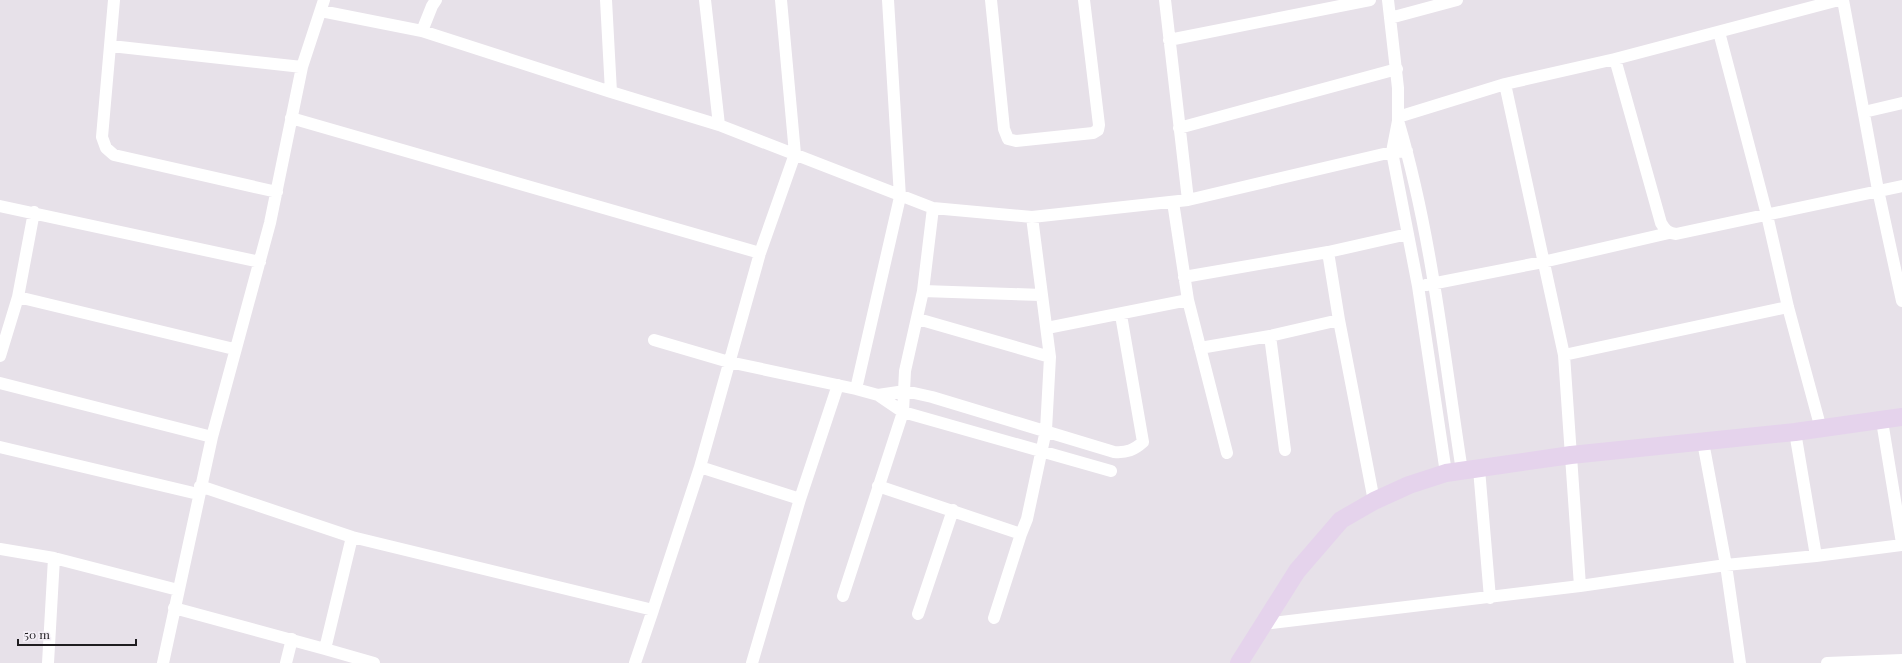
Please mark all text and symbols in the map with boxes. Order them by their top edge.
scale bar [18,621,136,647]
text: 50 m [24,626,50,642]

